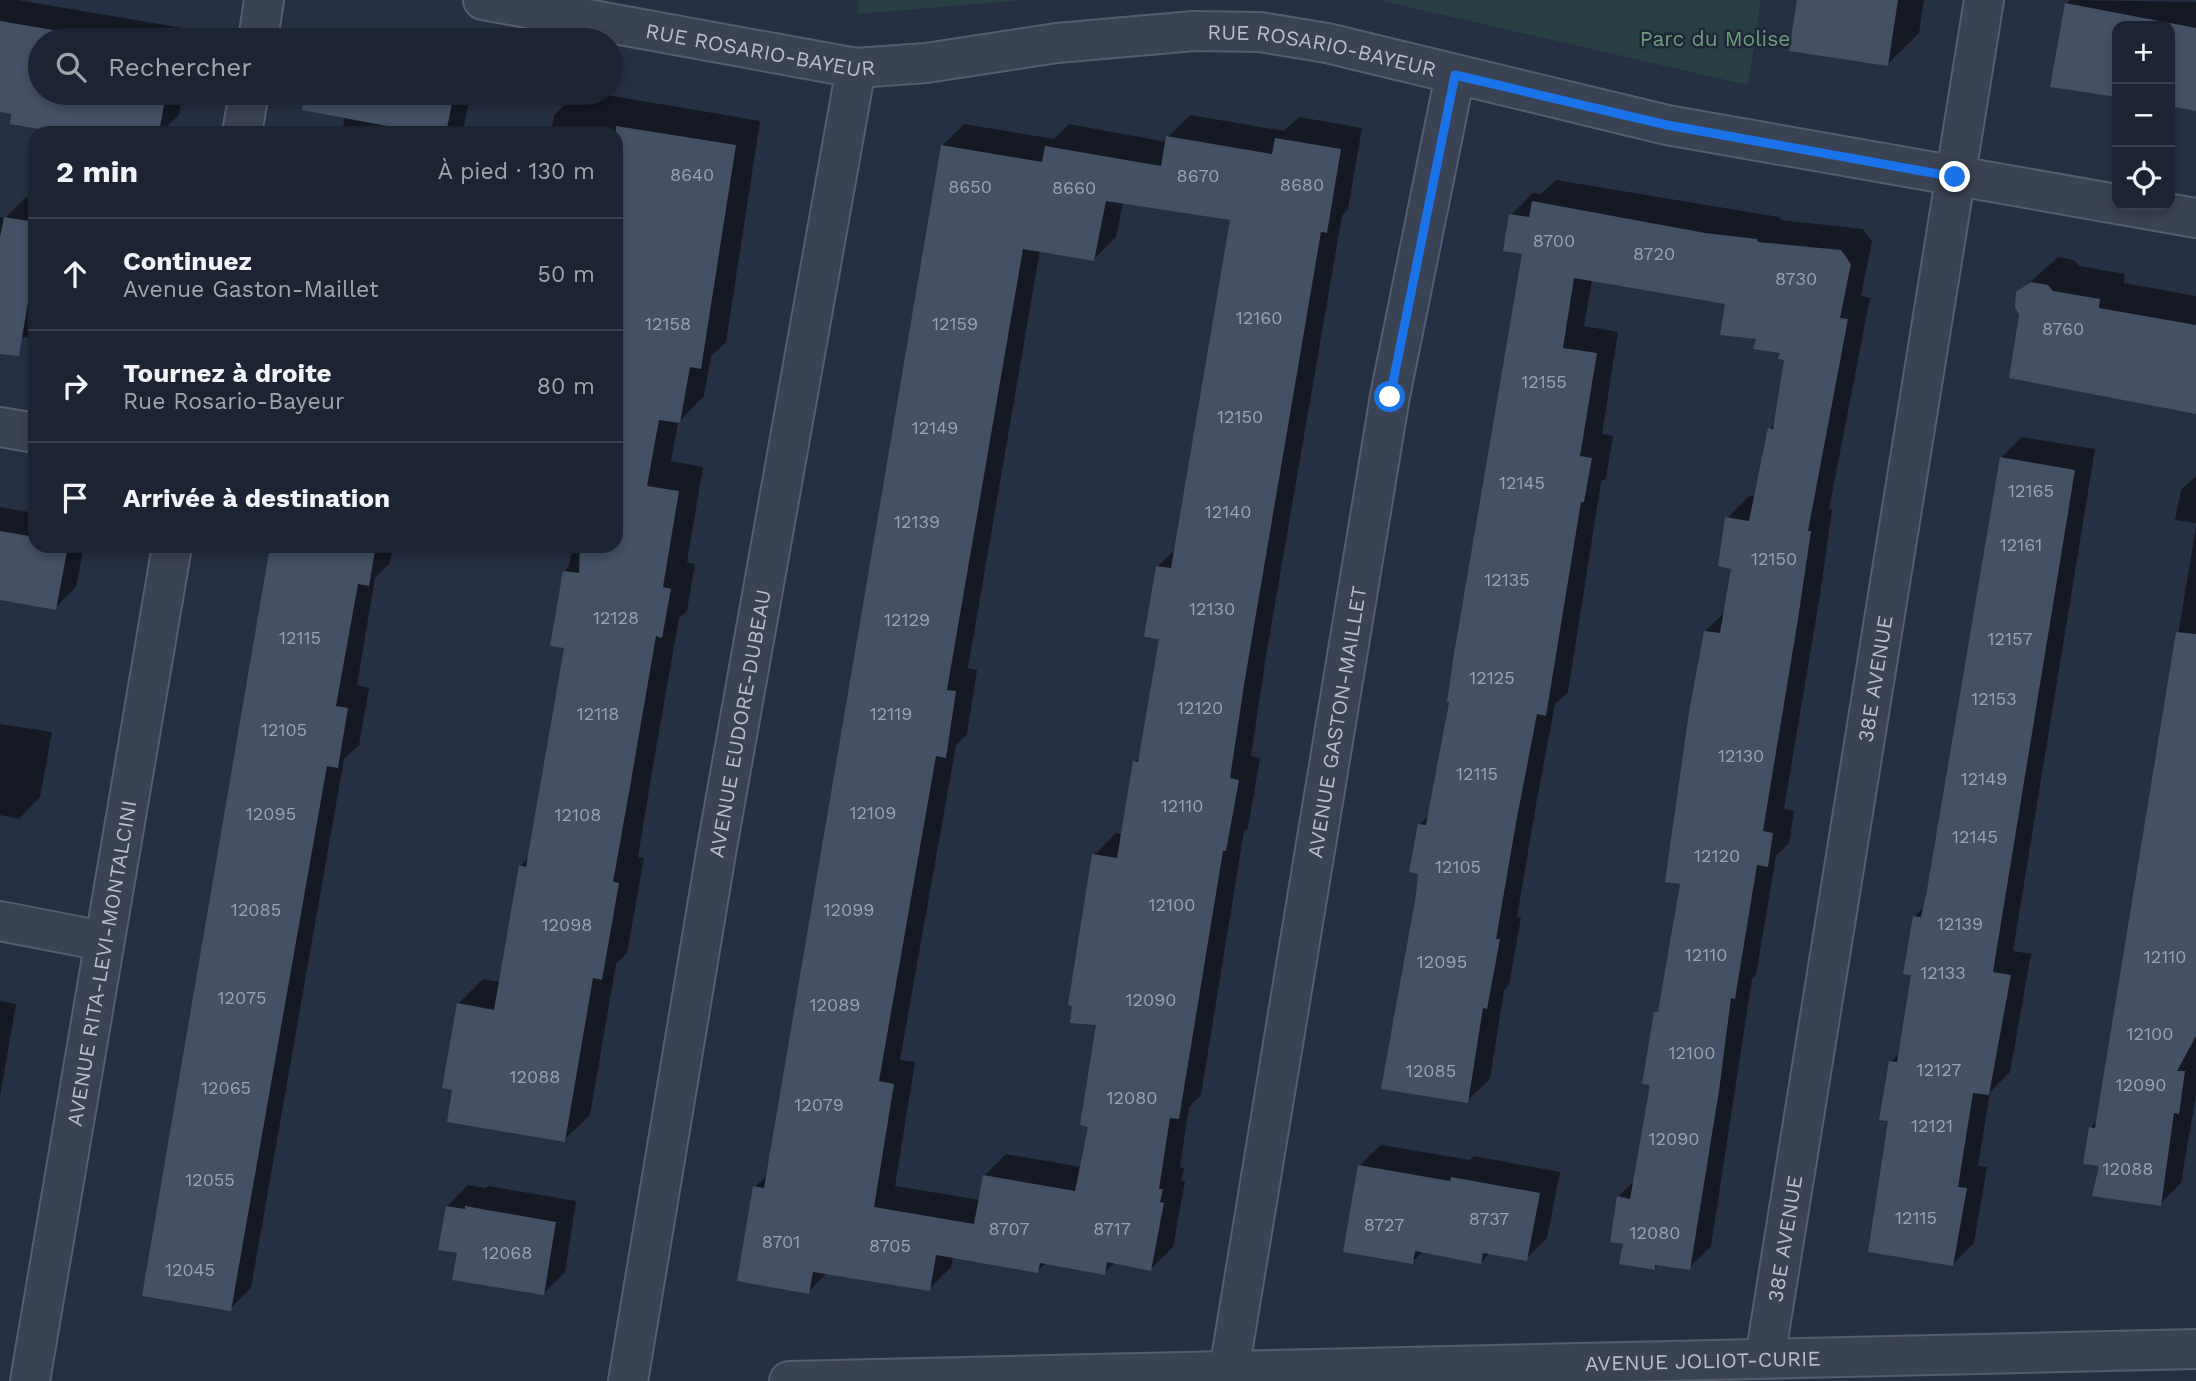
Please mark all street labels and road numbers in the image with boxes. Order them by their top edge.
street label: RUE ROSARIO-BAYEUR [644,17,876,81]
street label: RUE ROSARIO-BAYEUR [1207,19,1439,81]
street label: AVENUE GASTON-MAILLET [1301,583,1371,860]
street label: AVENUE EUDORE-DUBEAU [703,587,775,859]
street label: 38E AVENUE [1852,613,1897,744]
street label: AVENUE RITA-LEVI-MONTALCINI [61,798,141,1128]
street label: 38E AVENUE [1762,1173,1807,1304]
street label: AVENUE JOLIOT-CURIE [1585,1345,1821,1375]

